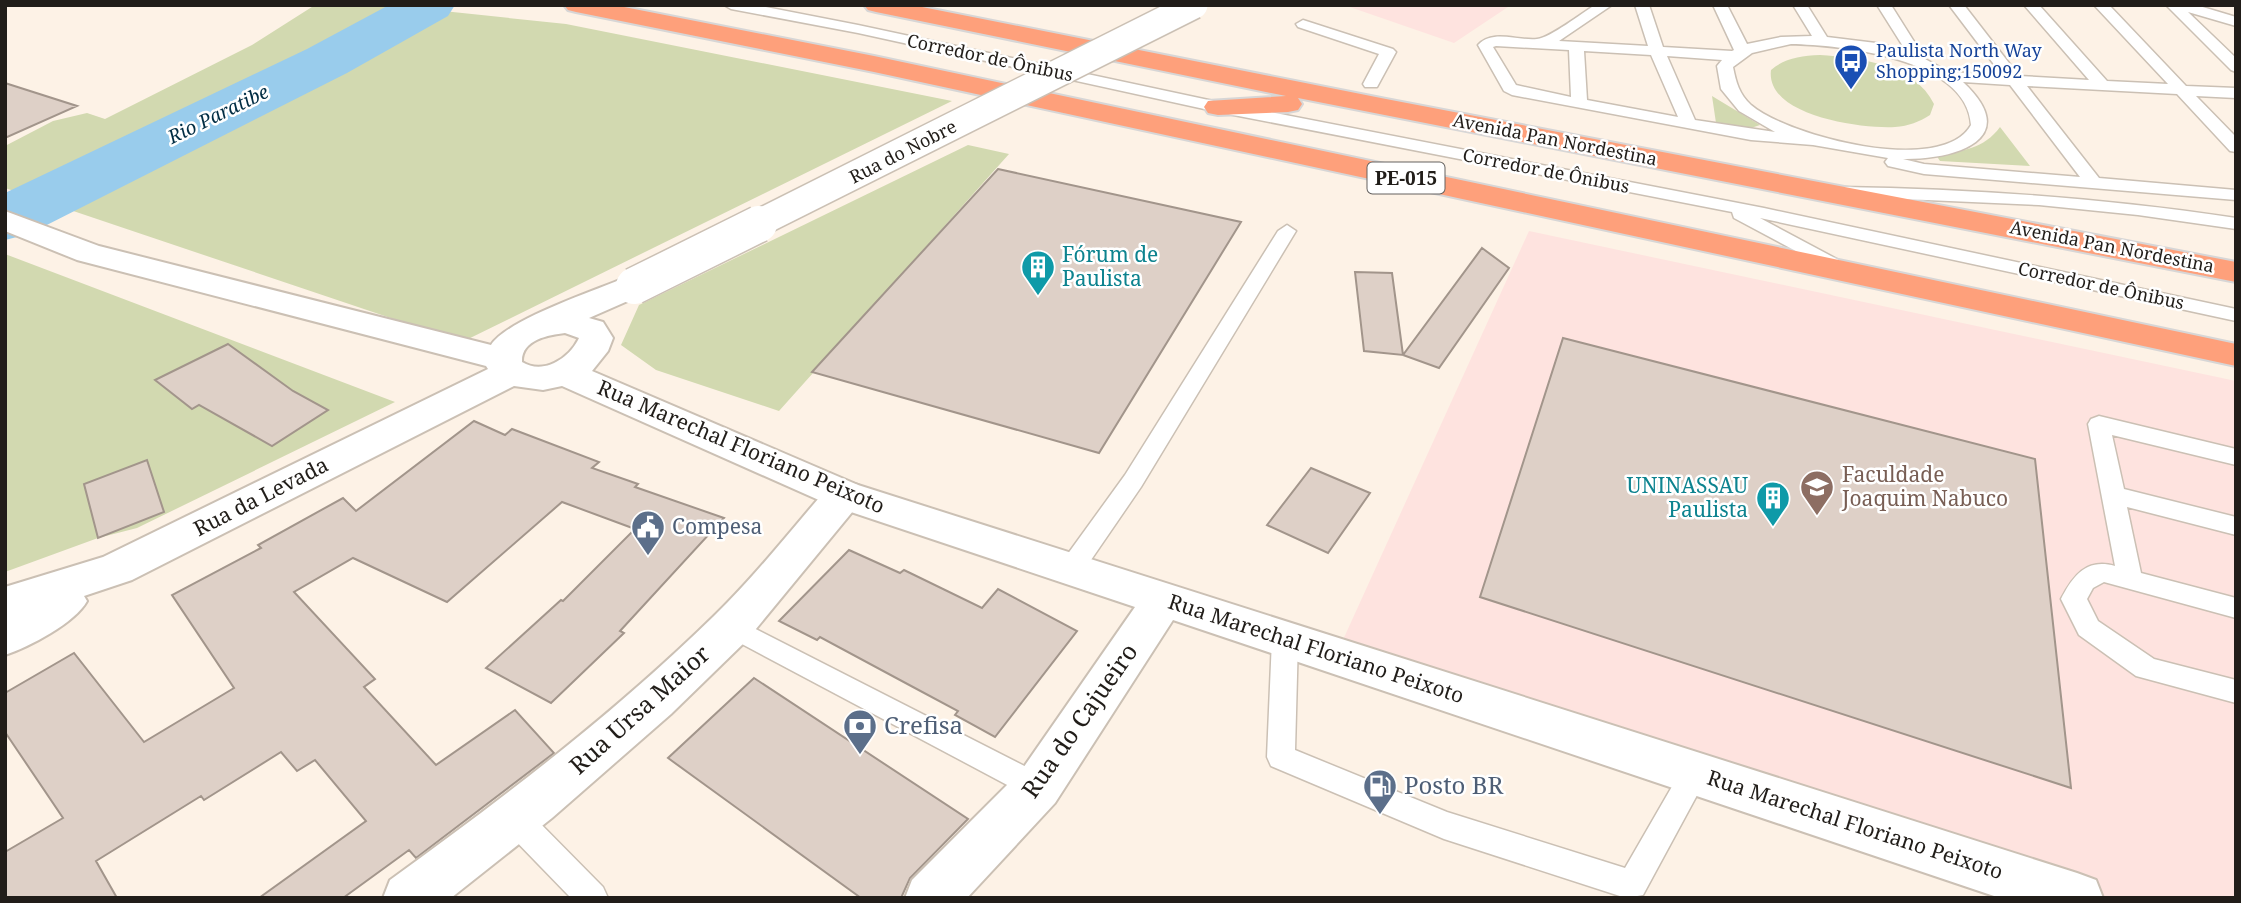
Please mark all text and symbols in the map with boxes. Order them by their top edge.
street label: Corredor de Ônibus [905,28,1076,86]
place label: Paulista North Way Shopping;150092 [1876,38,2042,83]
bus stop icon: Paulista North Way Shopping;150092 [1832,42,1870,91]
water label: Rio Paratibe [162,78,273,150]
street label: Avenida Pan Nordestina [1451,107,1659,171]
street label: Rua do Nobre [845,114,960,188]
street label: Corredor de Ônibus [1461,142,1632,198]
road number: PE-015 [1368,162,1444,194]
street label: Avenida Pan Nordestina [2008,214,2216,278]
place label: Fórum de Paulista [1062,240,1158,292]
building icon: Fórum de Paulista [1019,248,1057,297]
street label: Corredor de Ônibus [2016,256,2187,314]
street label: Rua Marechal Floriano Peixoto [593,373,889,519]
street label: Rua da Levada [188,450,333,542]
place label: Faculdade Joaquim Nabuco [1841,460,2008,512]
school or university icon: Faculdade Joaquim Nabuco [1798,468,1836,517]
place label: UNINASSAU Paulista [1627,471,1748,523]
building icon: UNINASSAU Paulista [1754,479,1792,528]
public building icon: Compesa [629,508,667,557]
place label: Compesa [672,512,762,540]
street label: Rua Marechal Floriano Peixoto [1165,587,1468,709]
street label: Rua do Cajueiro [1013,636,1144,804]
street label: Rua Ursa Maior [562,637,716,781]
bank icon: Crefisa [841,707,879,756]
place label: Crefisa [884,708,963,741]
street label: Rua Marechal Floriano Peixoto [1704,763,2007,885]
fuel station icon: Posto BR [1361,767,1399,816]
place label: Posto BR [1404,768,1503,801]

